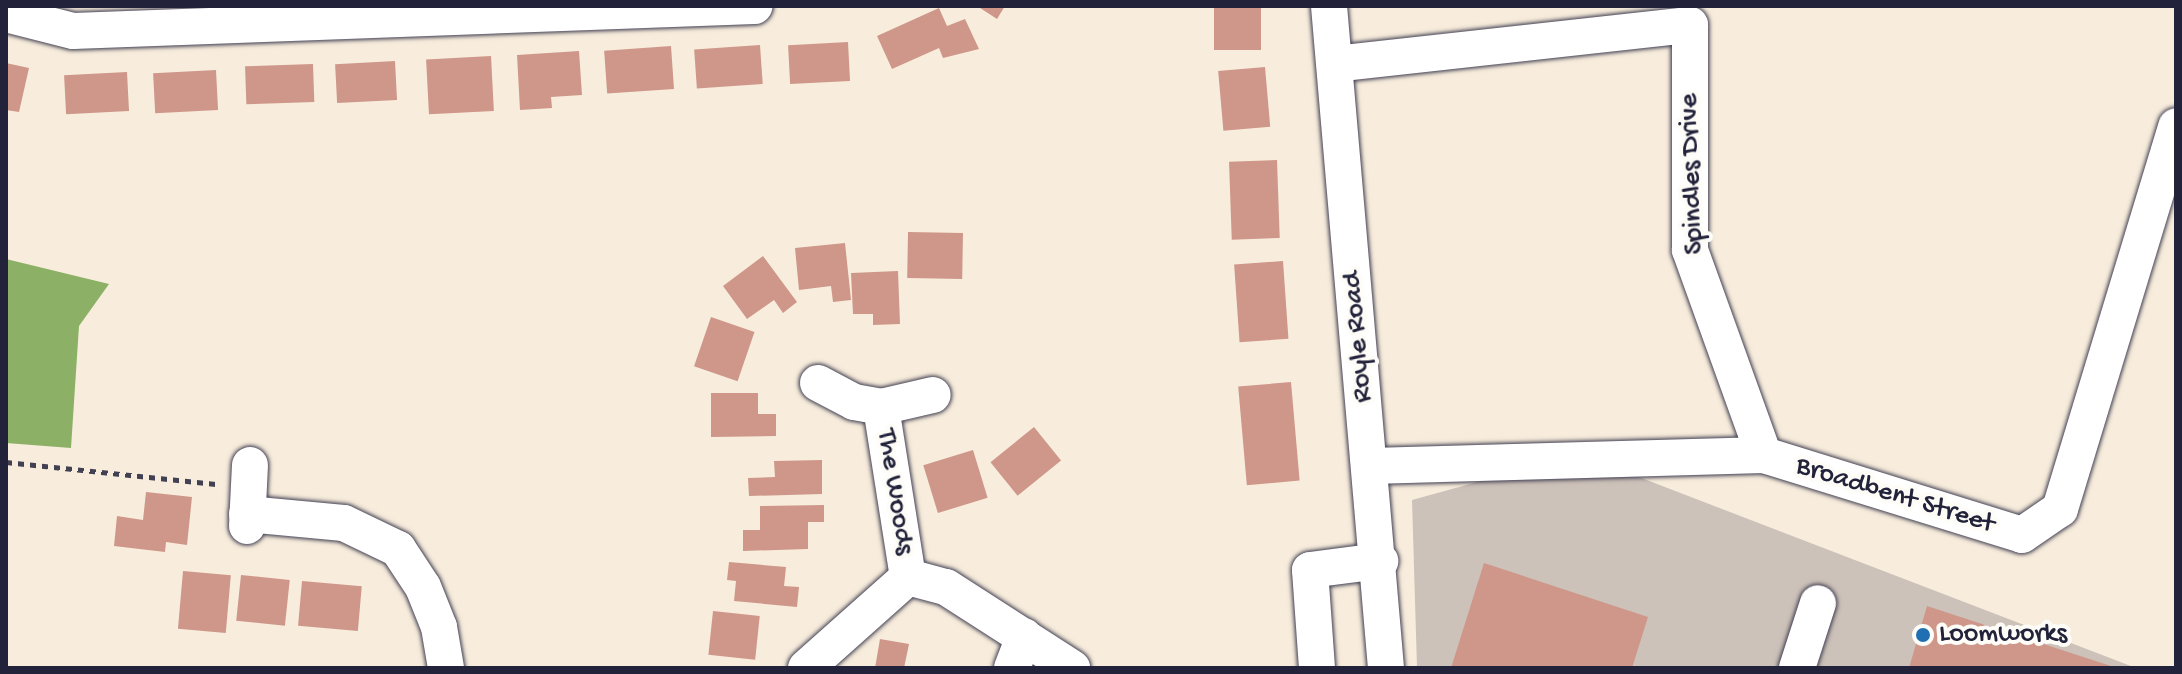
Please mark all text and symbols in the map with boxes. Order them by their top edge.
street label: Spindles Drive [1673,93,1713,255]
street label: Royle Road [1337,270,1381,404]
street label: The Woods [868,427,920,557]
street label: Broadbent Street [1792,450,1998,542]
place label: Loomworks [1939,618,2067,652]
marker: Loomworks [1914,626,1932,644]

